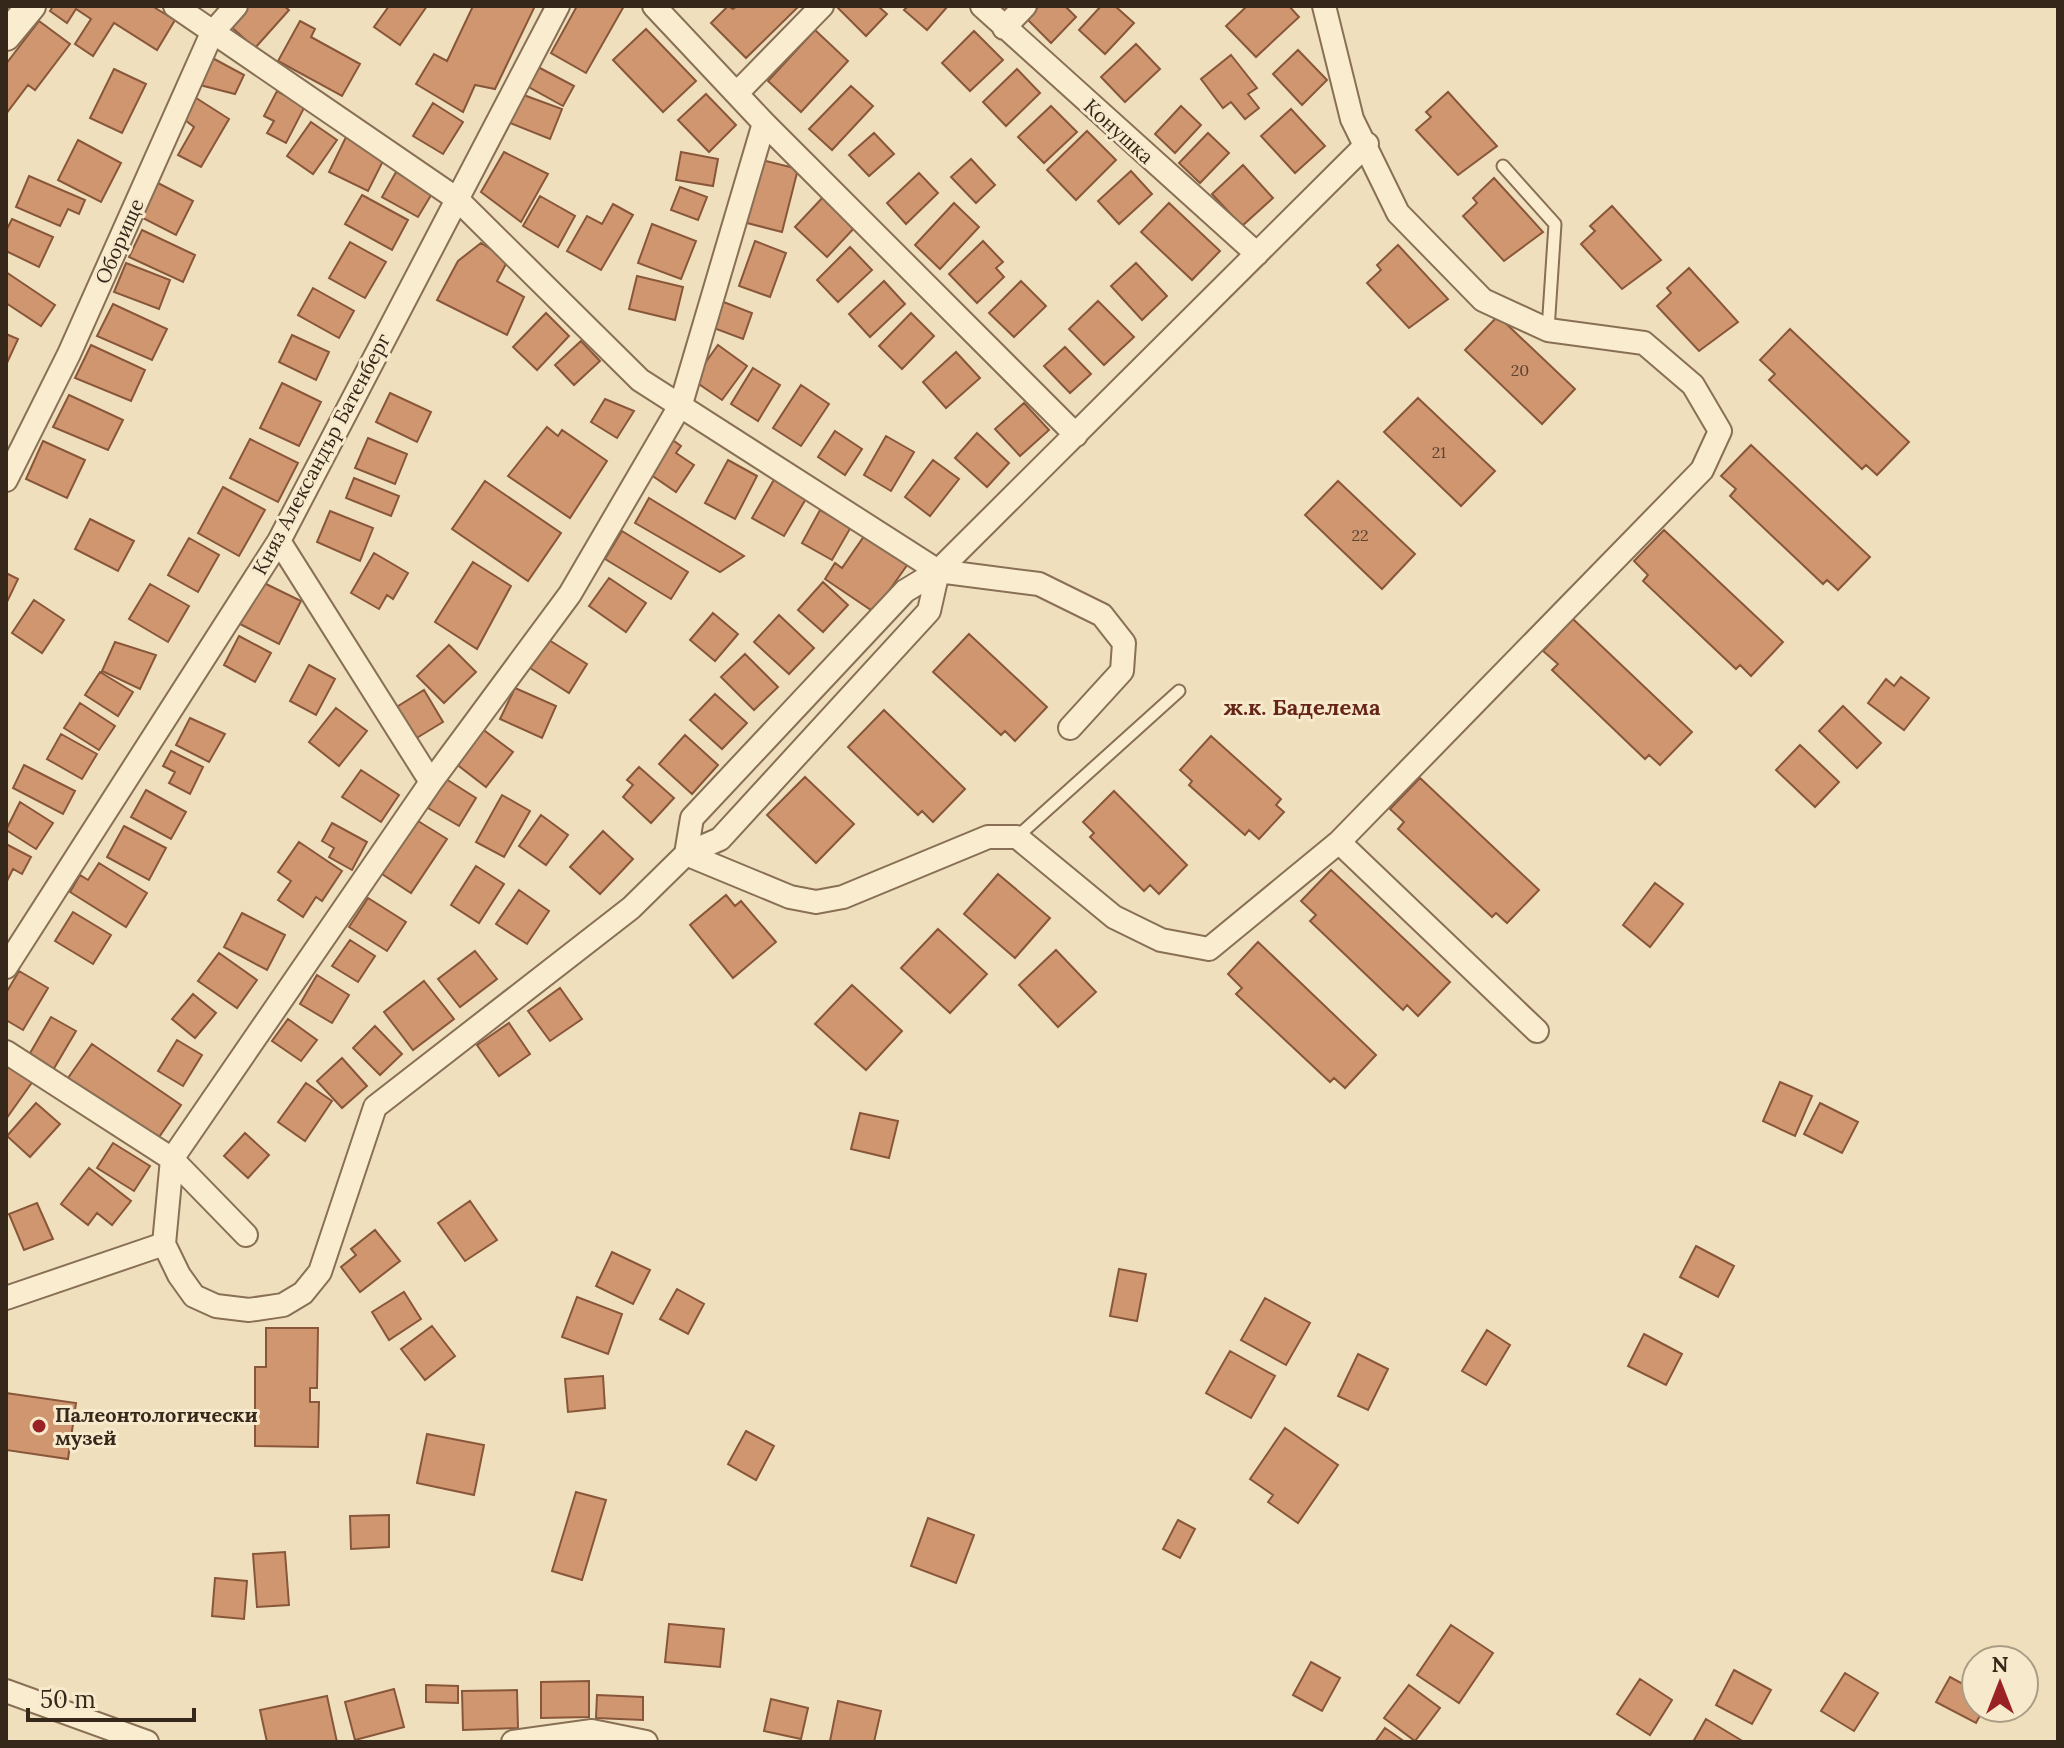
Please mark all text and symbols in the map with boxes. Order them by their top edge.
street label: Конушка [1079,93,1159,169]
street label: Оборище [89,194,149,287]
street label: Княз Александър Батенберг [247,329,395,579]
house number: 20 [1511,360,1529,380]
house number: 21 [1432,442,1446,462]
house number: 22 [1351,525,1369,545]
district label: ж.к. Баделема [1224,693,1381,721]
place label: Палеонтологически музей [55,1402,258,1450]
marker: Палеонтологически музей [30,1417,48,1435]
north arrow [1960,1644,2040,1724]
text: N [1991,1650,2009,1678]
scale bar [28,1672,194,1722]
text: 50 m [40,1684,96,1715]

